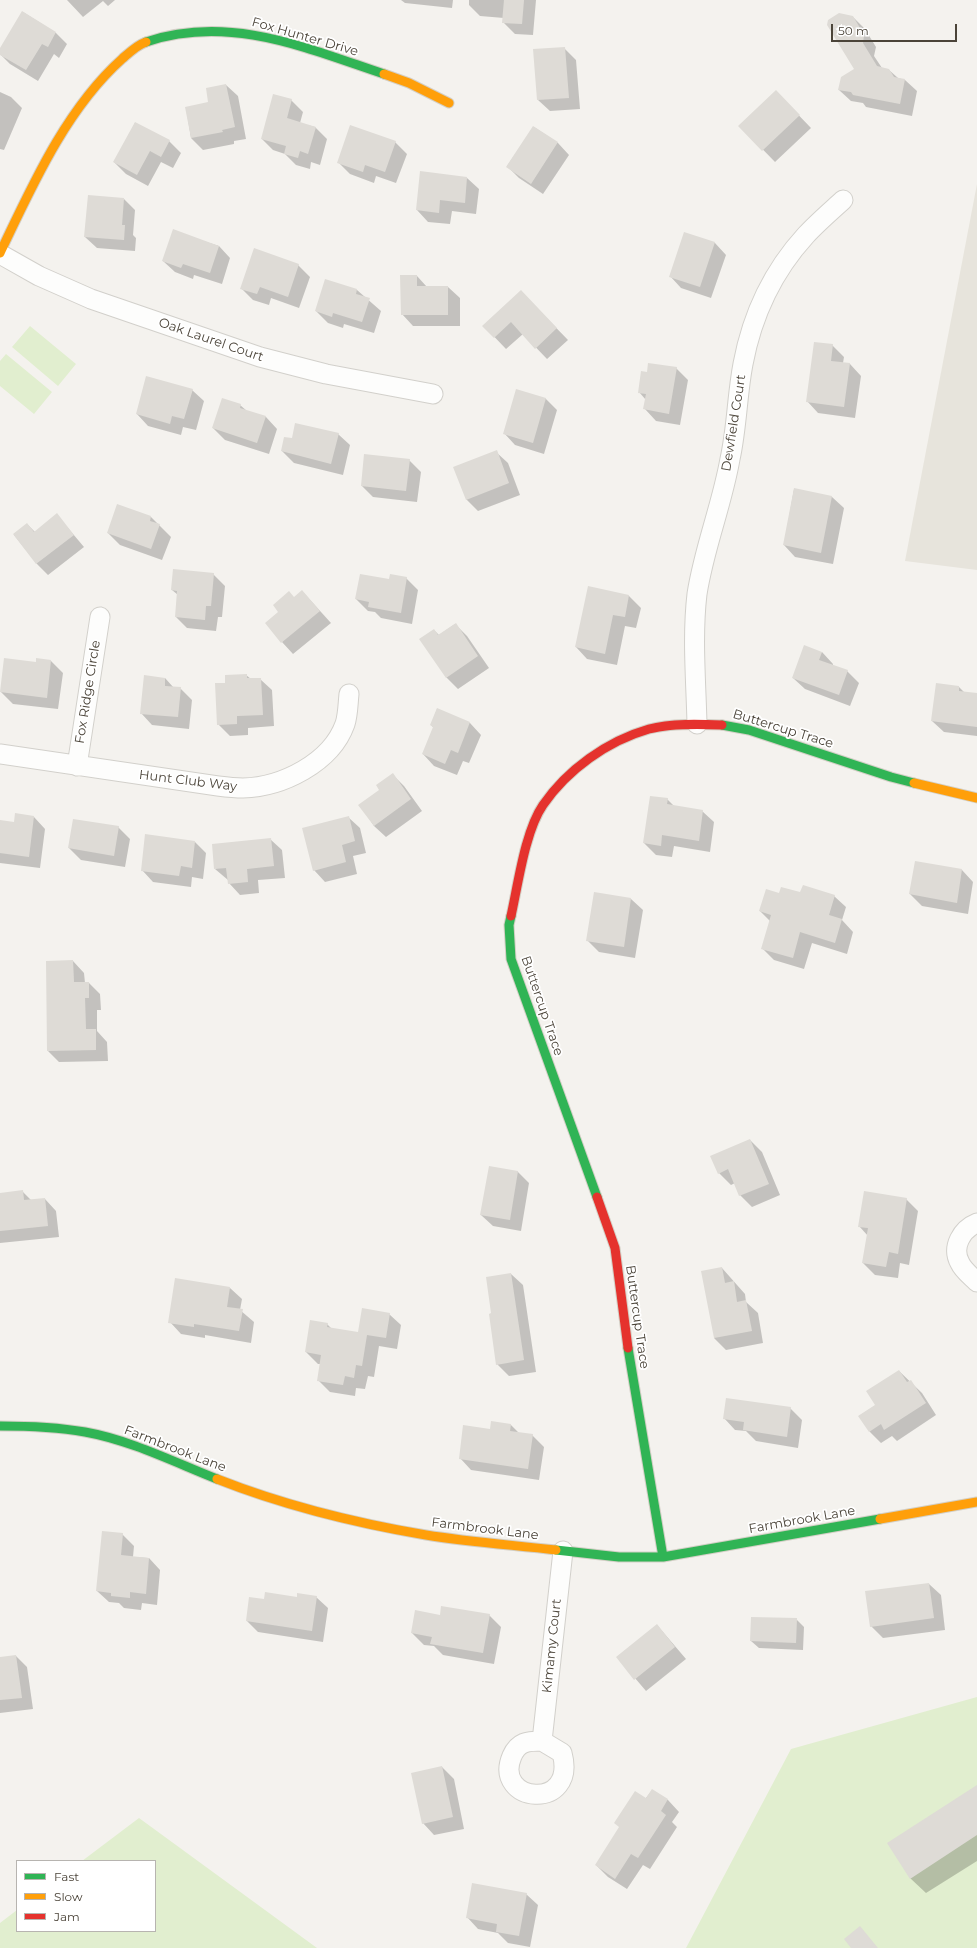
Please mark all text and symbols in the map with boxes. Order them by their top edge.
street label: Fox Hunter Drive [250,14,360,60]
scale bar [833,16,959,42]
text: 50 m [838,23,869,38]
street label: Oak Laurel Court [156,315,266,365]
street label: Dewfield Court [719,373,749,473]
street label: Fox Ridge Circle [72,639,104,745]
street label: Buttercup Trace [731,706,835,752]
street label: Hunt Club Way [138,767,238,795]
street label: Buttercup Trace [518,954,566,1058]
street label: Buttercup Trace [622,1264,652,1370]
street label: Farmbrook Lane [122,1422,228,1476]
street label: Farmbrook Lane [748,1503,856,1537]
street label: Farmbrook Lane [431,1515,539,1543]
street label: Kimamy Court [539,1598,565,1694]
legend [16,1860,156,1932]
text: Fast [54,1869,79,1884]
text: Slow [54,1889,83,1904]
text: Jam [54,1909,80,1924]

